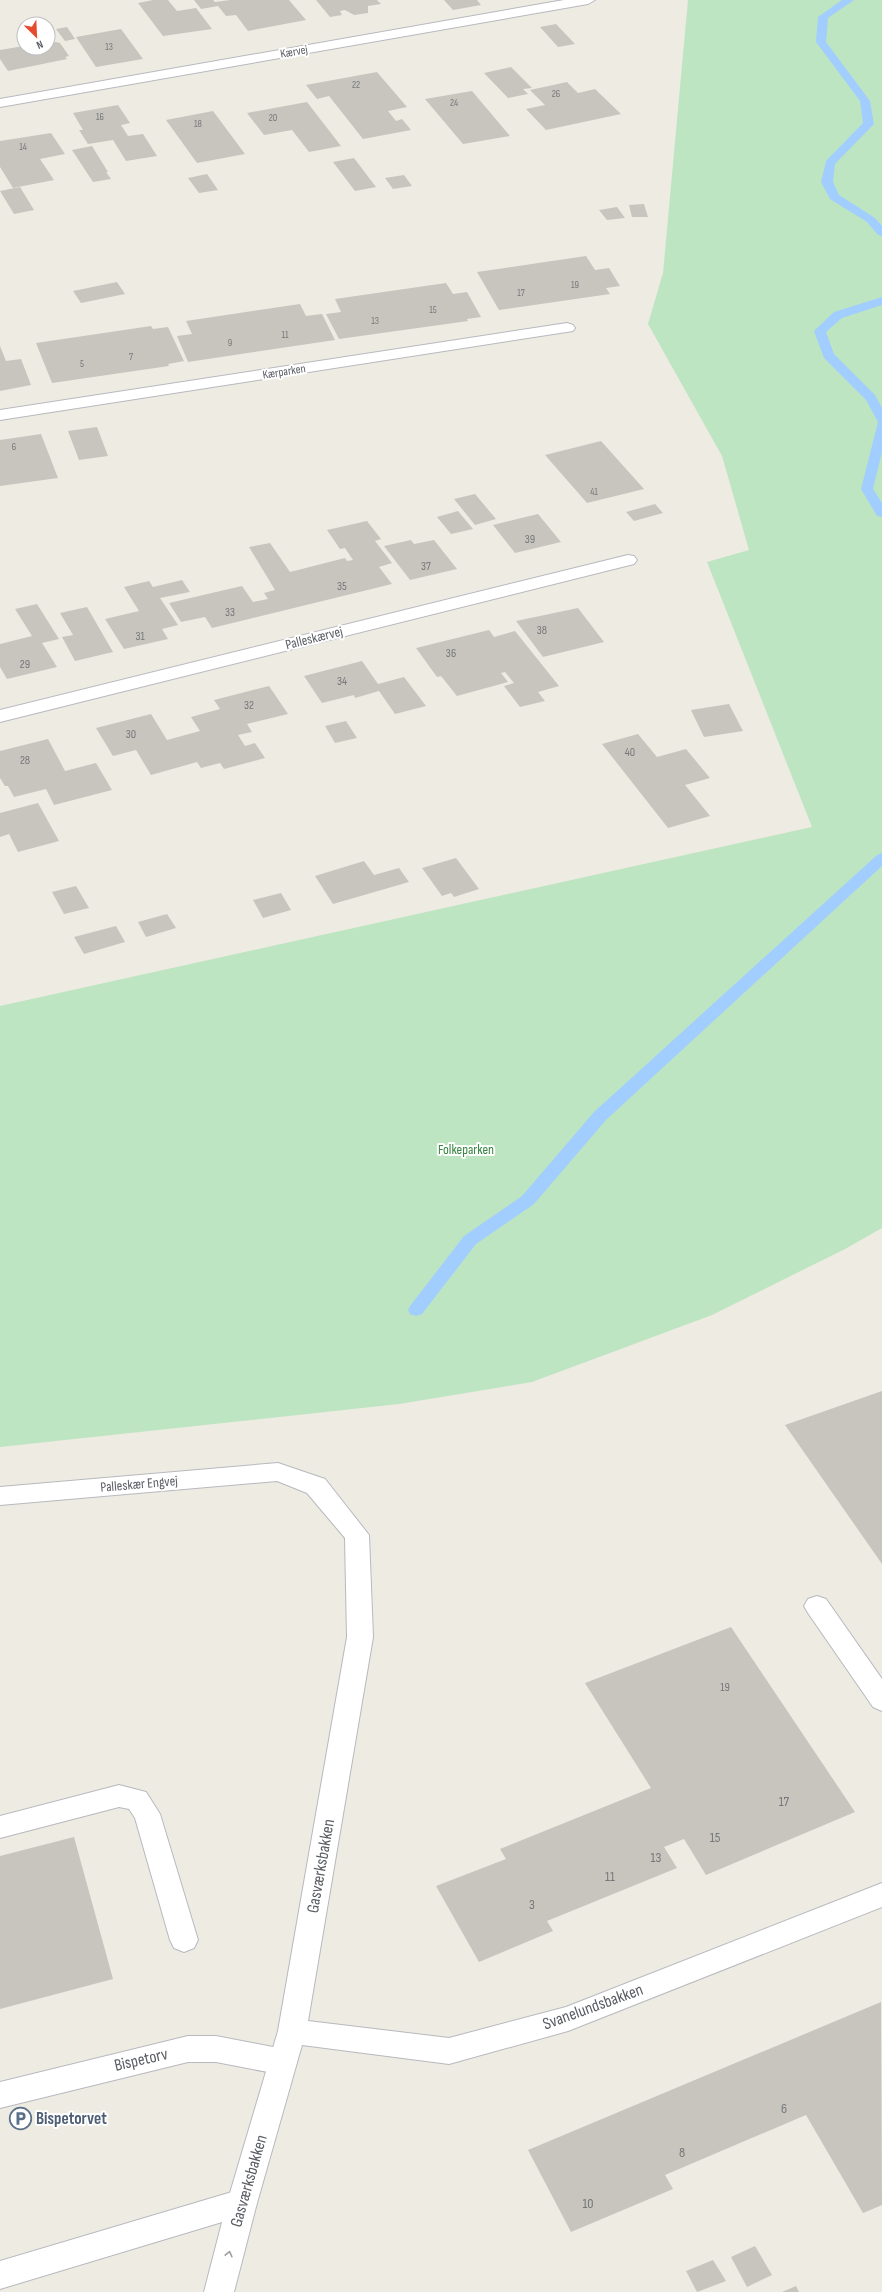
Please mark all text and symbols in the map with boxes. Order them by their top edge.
north arrow [16,16,56,56]
text: N [34,38,45,52]
house number: 13 [105,41,113,53]
street label: Kærvej [279,42,309,62]
house number: 22 [352,79,360,91]
house number: 26 [552,88,560,100]
house number: 24 [450,97,458,109]
house number: 16 [96,111,104,123]
house number: 20 [269,112,277,124]
house number: 18 [194,118,202,130]
house number: 14 [19,141,27,153]
house number: 19 [571,279,579,291]
house number: 17 [517,287,525,299]
house number: 15 [429,304,437,316]
house number: 13 [371,315,379,327]
house number: 11 [282,329,289,341]
house number: 9 [228,337,232,349]
house number: 7 [129,351,133,363]
house number: 5 [80,358,84,370]
street label: Kærparken [261,361,307,383]
house number: 6 [12,441,16,453]
house number: 41 [590,486,598,498]
house number: 39 [525,532,535,547]
house number: 37 [421,559,431,574]
house number: 35 [337,579,347,594]
house number: 33 [225,605,235,620]
street label: Palleskærvej [284,623,344,653]
house number: 38 [537,623,547,638]
house number: 31 [135,629,145,644]
house number: 36 [446,646,456,661]
house number: 29 [20,657,30,672]
house number: 34 [337,674,347,689]
house number: 32 [244,698,254,713]
house number: 30 [126,727,136,742]
house number: 40 [625,745,635,760]
house number: 28 [20,753,30,768]
park label: Folkeparken [438,1141,494,1158]
street label: Palleskær Engvej [100,1472,178,1496]
house number: 19 [720,1680,730,1695]
house number: 17 [779,1793,790,1810]
street label: Gasværksbakken [303,1817,339,1915]
house number: 15 [710,1829,721,1846]
house number: 13 [651,1849,662,1866]
house number: 11 [605,1868,615,1885]
house number: 3 [529,1896,535,1913]
street label: Svanelundsbakken [540,1980,646,2034]
street label: Bispetorv [112,2044,170,2076]
house number: 6 [781,2100,787,2117]
parking icon: Bispetorvet [7,2106,33,2132]
place label: Bispetorvet [36,2109,107,2129]
street label: Gasværksbakken [226,2133,272,2229]
house number: 8 [679,2144,685,2161]
house number: 10 [582,2195,594,2212]
one-way arrow [224,2251,232,2257]

